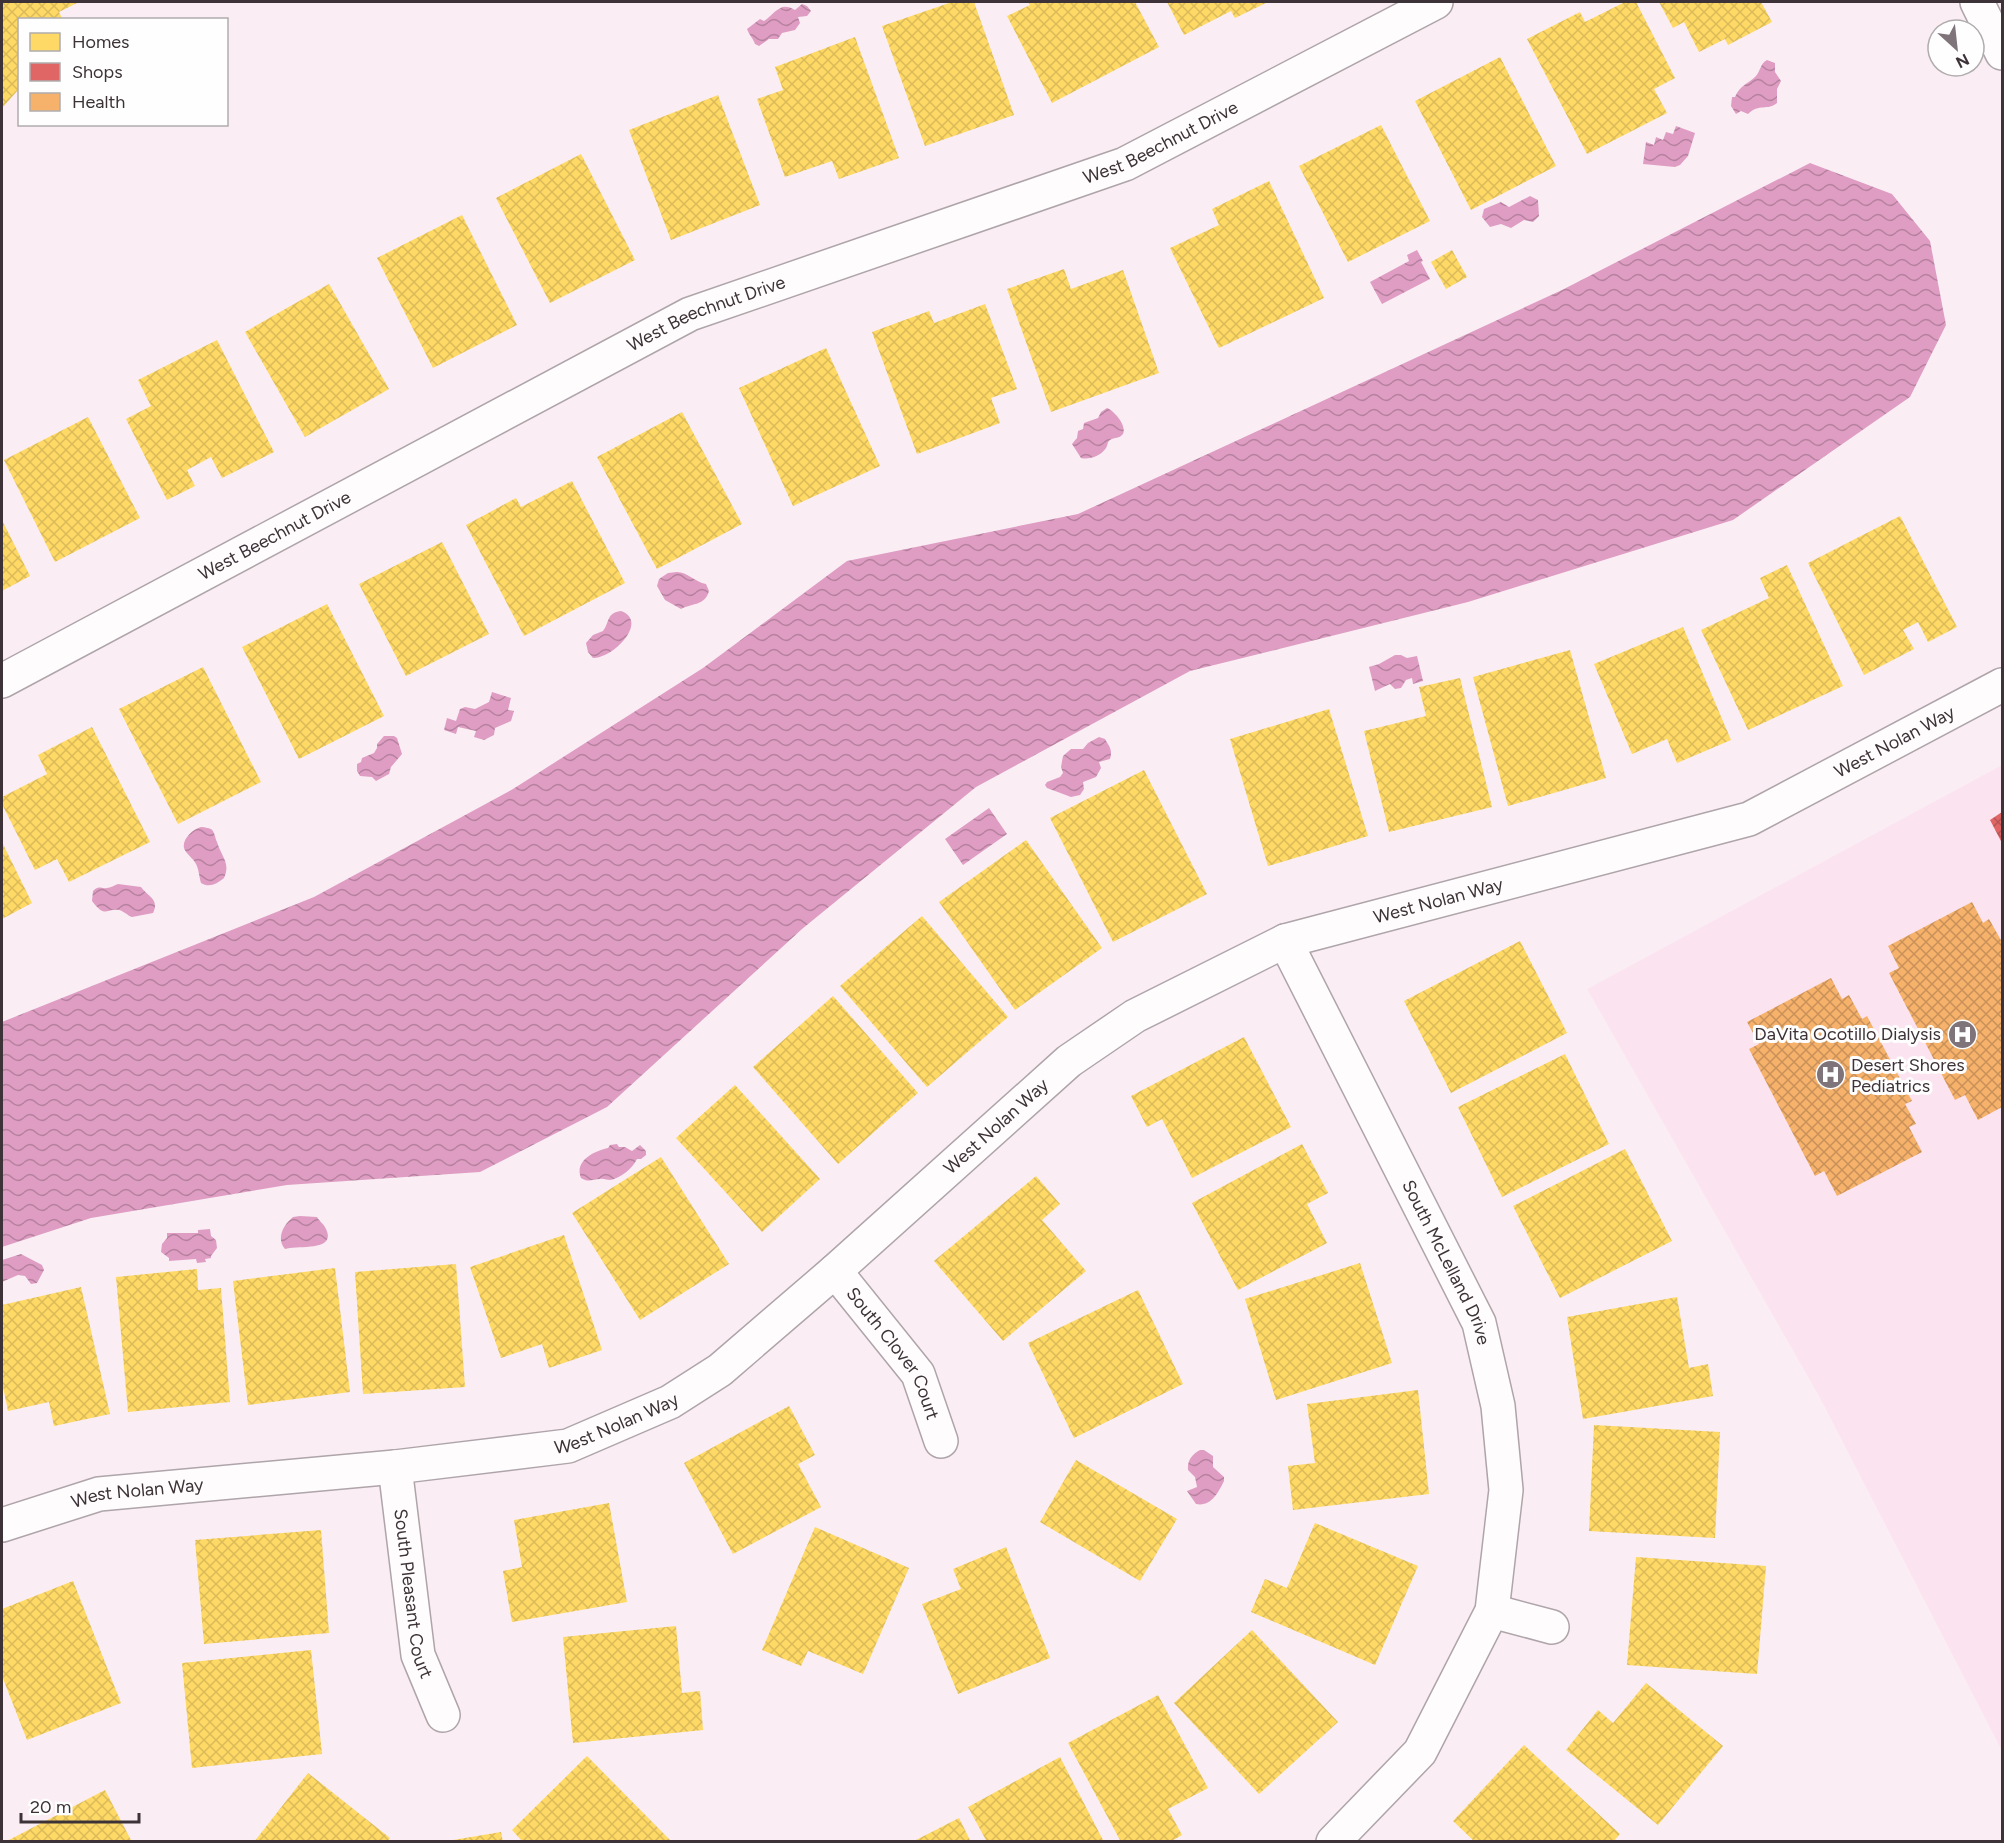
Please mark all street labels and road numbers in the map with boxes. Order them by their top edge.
street label: West Beechnut Drive [1080,96,1242,189]
street label: West Beechnut Drive [623,271,788,356]
street label: West Beechnut Drive [195,486,355,585]
street label: West Nolan Way [1831,701,1959,783]
street label: West Nolan Way [1371,873,1506,928]
street label: West Nolan Way [939,1073,1053,1179]
street label: South McLelland Drive [1397,1176,1495,1347]
street label: South Clover Court [842,1283,944,1423]
street label: West Nolan Way [553,1388,683,1459]
street label: West Nolan Way [69,1473,205,1513]
street label: South Pleasant Court [389,1508,438,1682]

